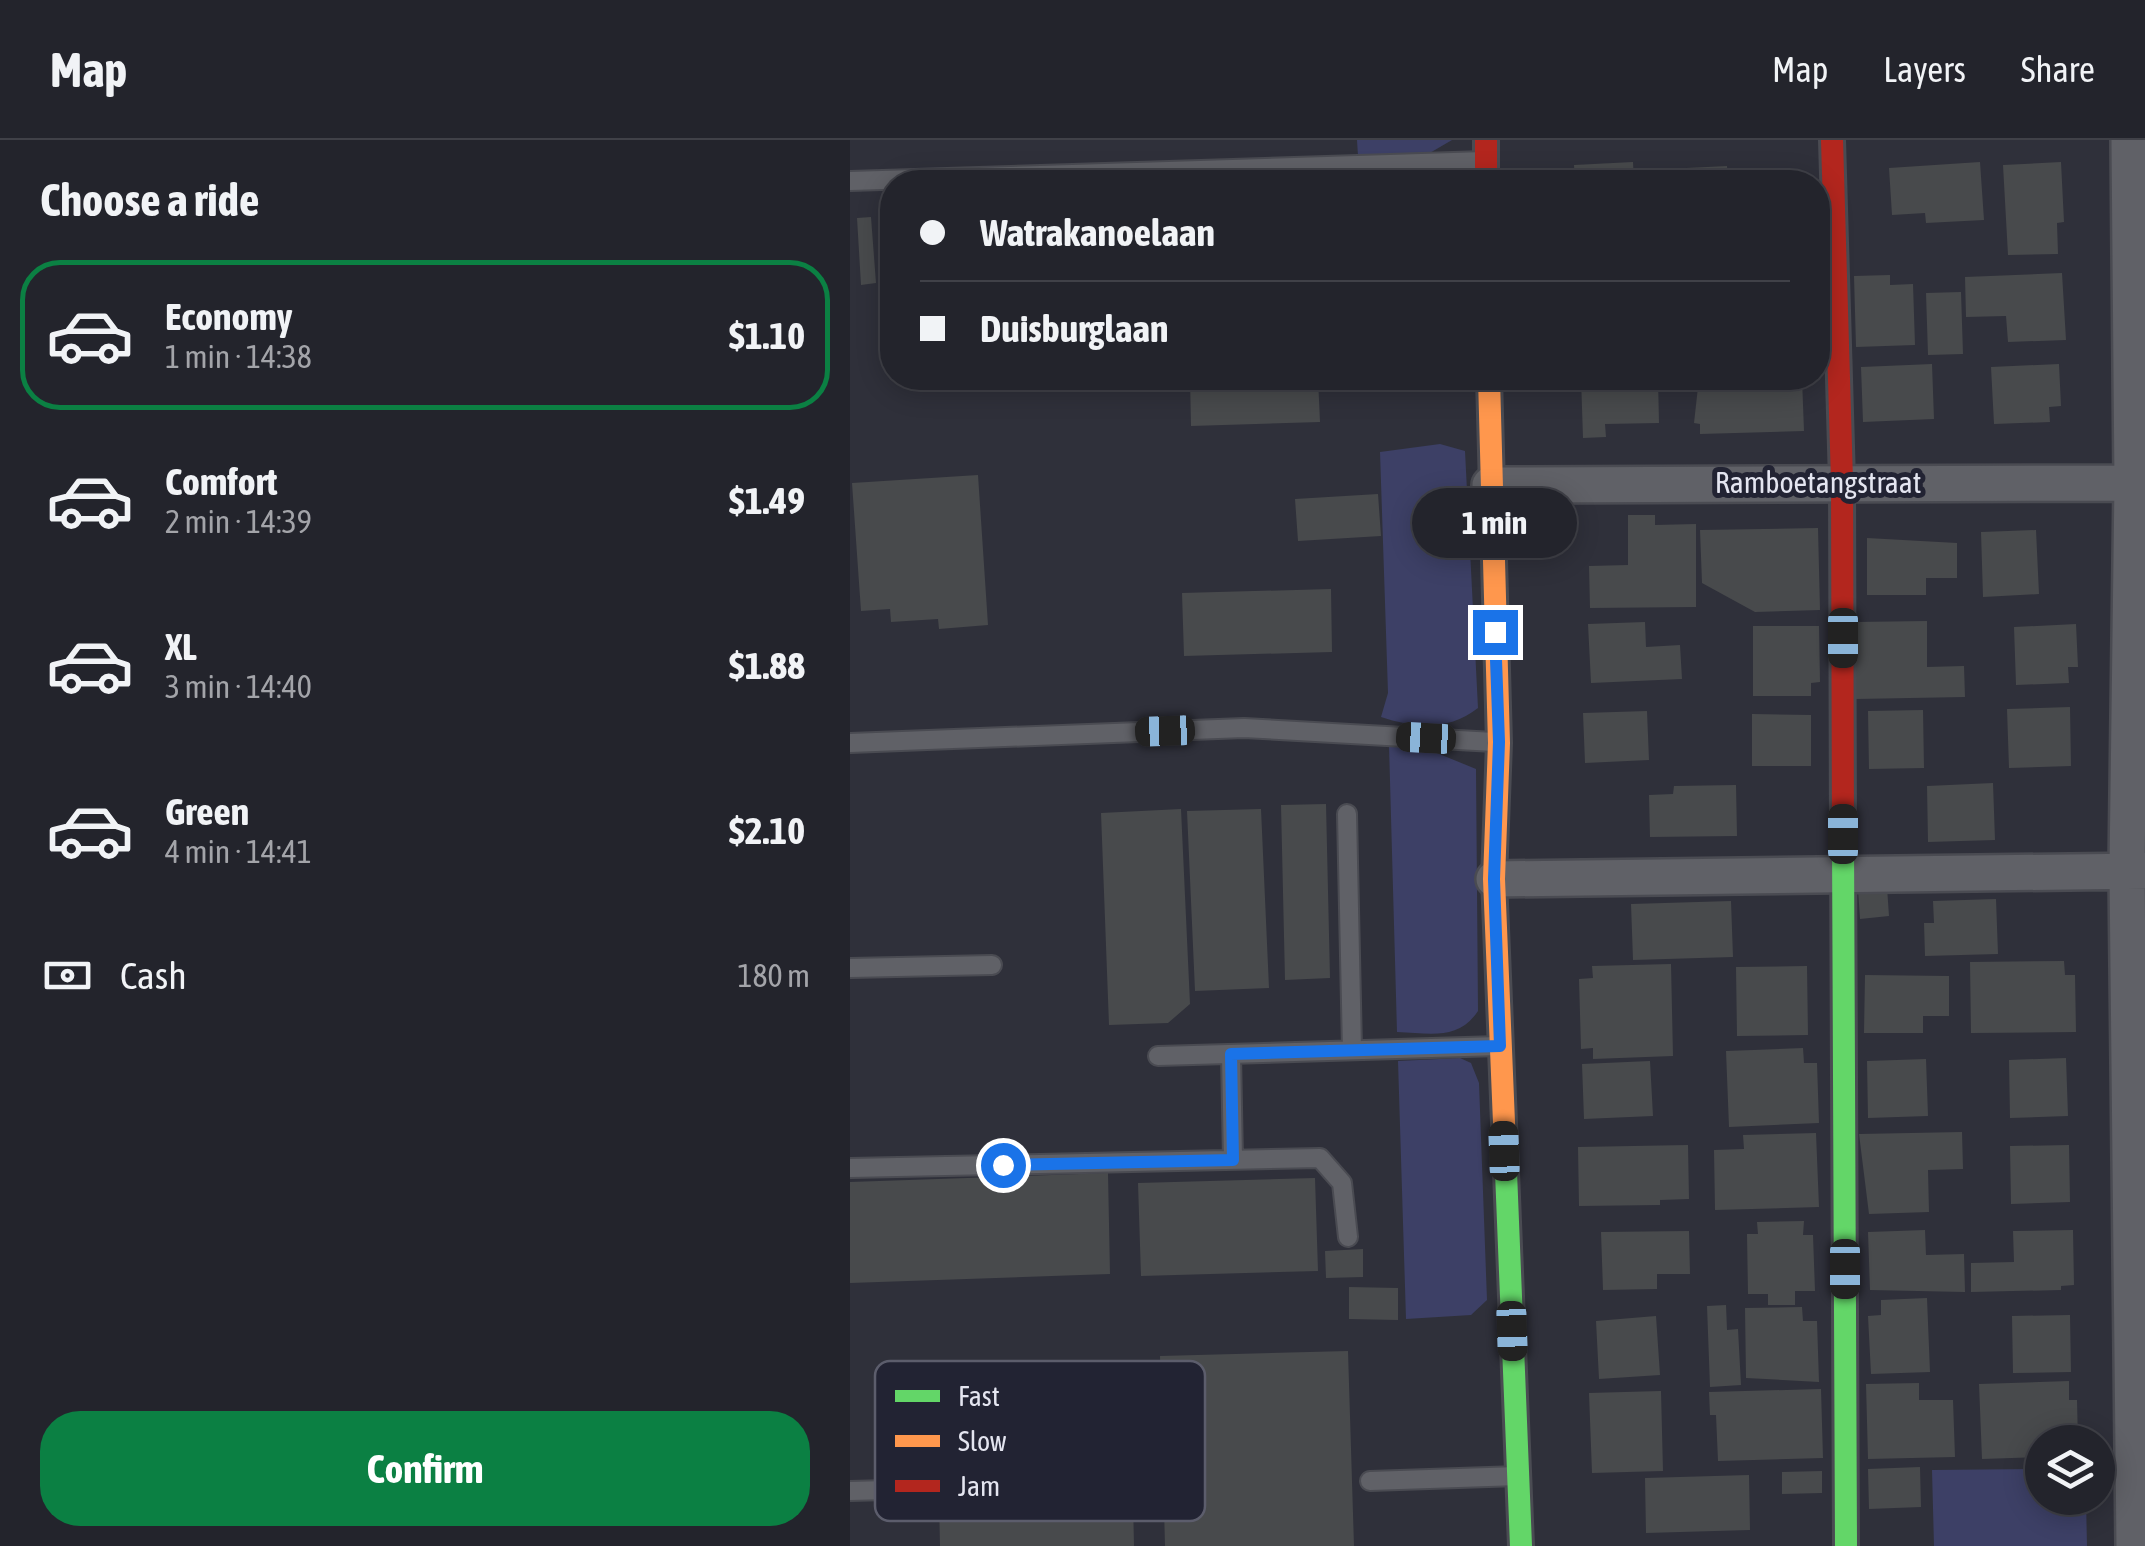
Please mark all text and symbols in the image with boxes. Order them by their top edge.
text: Map [50,42,127,97]
text: Map [1772,49,1828,89]
text: Layers [1883,49,1966,89]
text: Share [2021,49,2095,89]
text: Choose a ride [40,174,259,226]
text: Watrakanoelaan [980,211,1215,254]
icon: car [45,290,135,380]
text: Economy [165,295,292,338]
text: Duisburglaan [980,307,1168,350]
text: $1.10 [729,314,805,357]
text: 1 min · 14:38 [165,338,312,375]
icon: car [45,455,135,545]
text: Comfort [165,460,277,503]
street label: Ramboetangstraat [1715,465,1921,499]
text: $1.49 [729,479,805,522]
callout: 1 min [1412,487,1578,557]
text: 2 min · 14:39 [165,503,312,540]
text: 1 min [1462,504,1527,541]
car [1828,608,1858,668]
route end [1473,610,1518,655]
icon: car [45,620,135,710]
text: XL [165,625,197,668]
text: $1.88 [729,644,805,687]
text: 3 min · 14:40 [165,668,312,705]
car [1134,715,1196,747]
car [1395,721,1457,755]
icon: car [45,785,135,875]
text: Green [165,790,249,833]
car [1828,804,1858,864]
text: $2.10 [729,809,805,852]
text: 4 min · 14:41 [165,833,312,870]
icon: cash [40,948,95,1003]
text: Cash [120,954,187,997]
text: 180 m [737,957,810,994]
car [1488,1120,1520,1182]
route start [981,1143,1026,1188]
car [1830,1239,1860,1299]
car [1496,1300,1528,1362]
legend [875,1361,1205,1521]
text: Fast [958,1380,1000,1412]
button: Confirm [40,1411,810,1526]
text: Slow [958,1425,1007,1457]
map controls [2025,1425,2115,1515]
button: layers [2025,1425,2115,1515]
text: Jam [958,1470,1000,1502]

